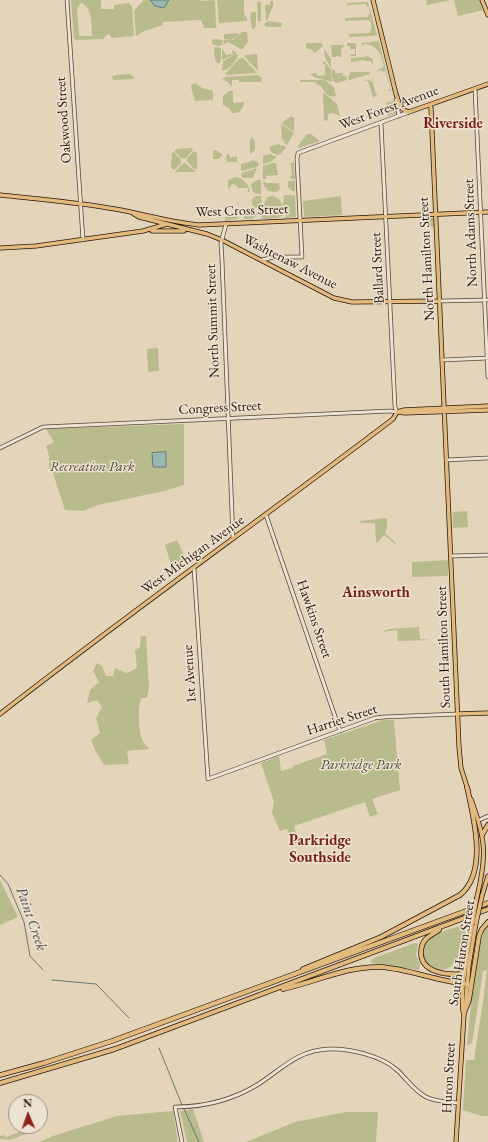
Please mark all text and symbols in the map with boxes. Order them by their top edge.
street label: Oakwood Street [53,76,75,164]
street label: West Forest Avenue [337,82,441,134]
district label: Riverside [423,115,483,133]
street label: North Adams Street [461,179,481,287]
street label: North Hamilton Street [415,197,439,321]
street label: West Cross Street [195,201,289,221]
street label: Washtenaw Avenue [240,231,340,293]
street label: Ballard Street [368,232,388,304]
street label: North Summit Street [203,264,223,378]
street label: Congress Street [178,397,262,419]
park label: Recreation Park [50,459,134,475]
street label: West Michigan Avenue [138,512,248,598]
street label: Hawkins Street [293,578,335,660]
district label: Ainsworth [342,584,410,602]
street label: South Hamilton Street [433,586,455,708]
street label: 1st Avenue [180,644,200,704]
street label: Harriet Street [305,701,379,739]
park label: Parkridge Park [321,757,401,773]
district label: Parkridge Southside [289,832,351,867]
water label: Paint Creek [12,885,50,953]
street label: South Huron Street [445,899,479,1007]
street label: Huron Street [439,1042,459,1114]
north arrow [8,1094,48,1134]
text: N [23,1096,32,1110]

